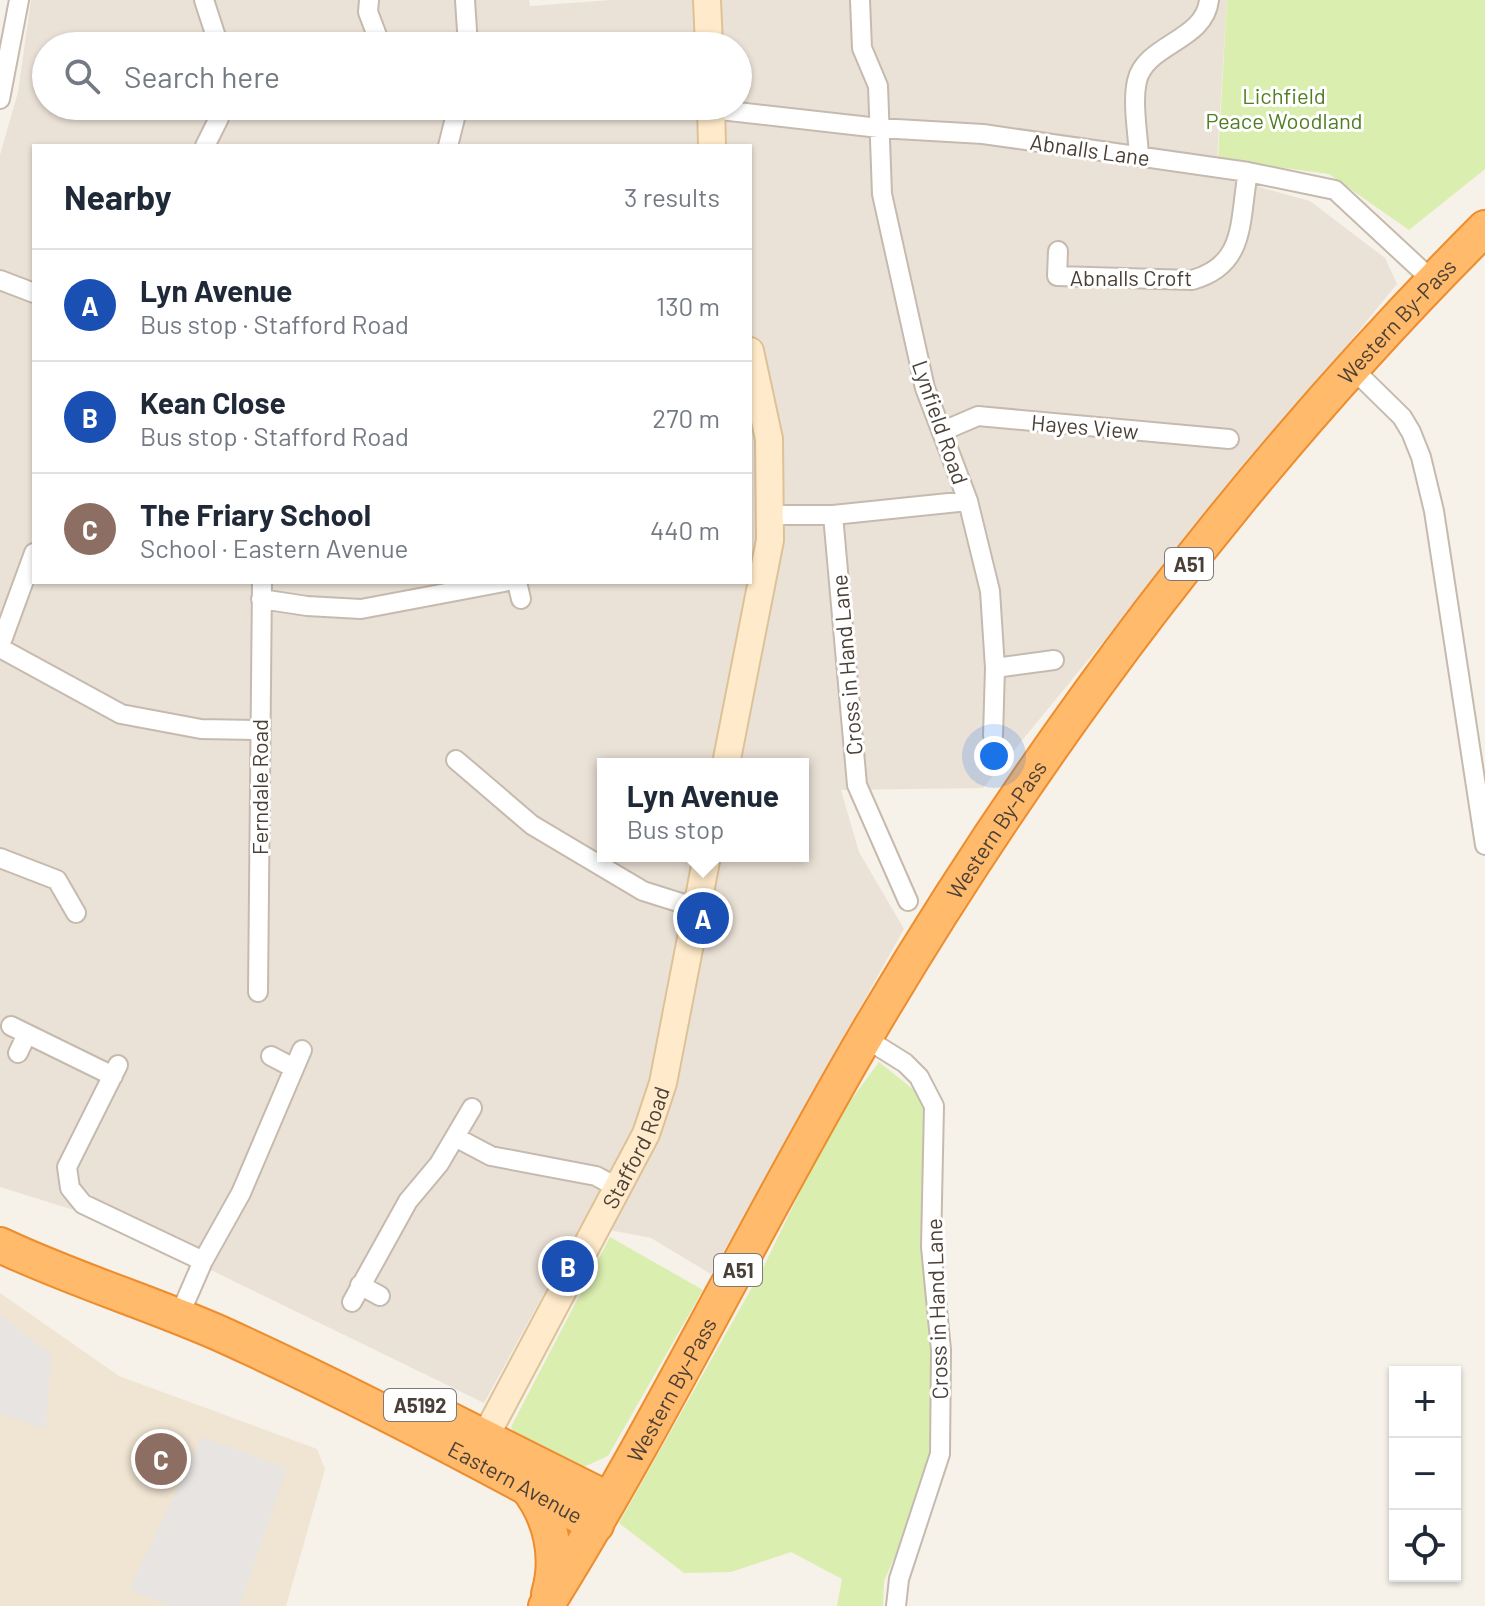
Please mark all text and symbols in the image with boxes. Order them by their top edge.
search box [32,32,752,120]
icon: search [60,54,104,98]
text: Search here [124,58,280,94]
park label: Lichfield Peace Woodland [1205,82,1363,133]
street label: Abnalls Lane [1028,128,1152,170]
text: Nearby [64,176,172,217]
text: 3 results [624,181,720,212]
street label: Western By-Pass [1332,253,1461,389]
street label: Abnalls Croft [1070,264,1192,290]
text: Lyn Avenue [140,272,293,308]
text: A [81,290,99,321]
text: 130 m [656,290,720,321]
text: Bus stop · Stafford Road [140,308,409,339]
street label: Lynfield Road [908,357,974,487]
text: Kean Close [140,384,286,420]
text: B [82,402,98,433]
text: 270 m [652,402,720,433]
street label: Hayes View [1030,408,1140,444]
text: Bus stop · Stafford Road [140,420,409,451]
text: The Friary School [140,496,371,532]
text: C [82,514,98,545]
text: 440 m [650,514,720,545]
text: School · Eastern Avenue [140,532,408,563]
road number: A51 [1165,548,1213,580]
street label: Cross in Hand Lane [825,574,867,756]
street label: Ferndale Road [246,719,272,855]
your location [974,736,1014,776]
street label: Western By-Pass [940,755,1051,903]
popup [597,758,809,862]
text: Lyn Avenue [627,777,779,813]
text: Bus stop [627,813,724,844]
pin: A [677,888,729,948]
street label: Stafford Road [596,1083,674,1213]
street label: Cross in Hand Lane [920,1218,952,1400]
pin: B [542,1236,594,1296]
road number: A51 [714,1254,762,1286]
street label: Western By-Pass [621,1313,721,1466]
map controls [1389,1366,1461,1582]
button: + [1389,1366,1461,1438]
road number: A5192 [384,1389,456,1421]
pin: C [135,1429,187,1489]
street label: Eastern Avenue [444,1435,587,1528]
button: − [1389,1438,1461,1510]
button: locate [1389,1510,1461,1582]

